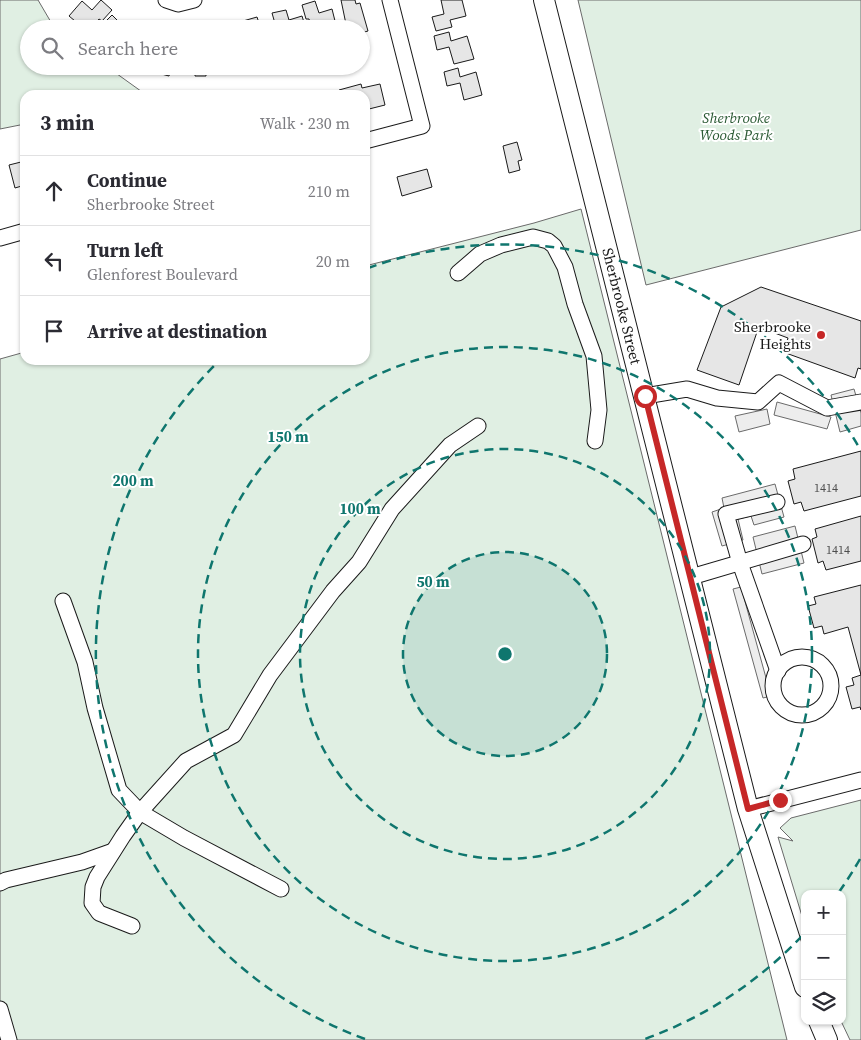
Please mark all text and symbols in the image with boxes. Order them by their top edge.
search box [20,20,370,75]
icon: search [38,34,66,62]
text: Search here [78,35,178,61]
park label: Sherbrooke Woods Park [700,107,773,145]
text: 3 min [40,108,95,137]
text: Walk · 230 m [260,112,350,134]
text: Continue [87,167,167,193]
icon: ahead [40,177,68,205]
text: 210 m [308,180,350,202]
text: Sherbrooke Street [87,193,214,215]
text: Turn left [87,237,163,263]
street label: Sherbrooke Street [597,246,647,367]
icon: left [40,247,68,275]
text: 20 m [316,250,350,272]
text: Glenforest Boulevard [87,263,238,285]
place label: Sherbrooke Heights [734,316,811,354]
icon: arrive [40,317,68,345]
text: Arrive at destination [87,318,267,344]
marker: Sherbrooke Heights [815,329,827,341]
route start [634,385,657,408]
text: 150 m [267,426,309,447]
text: 200 m [112,470,154,491]
house number: 1414 [814,480,838,496]
text: 100 m [339,498,381,519]
house number: 1414 [826,542,850,558]
text: 50 m [416,571,450,592]
centre of rings [496,645,514,663]
route end [769,789,792,812]
map controls [801,890,846,1025]
button: + [801,890,846,935]
button: − [801,935,846,980]
button: layers [801,980,846,1025]

